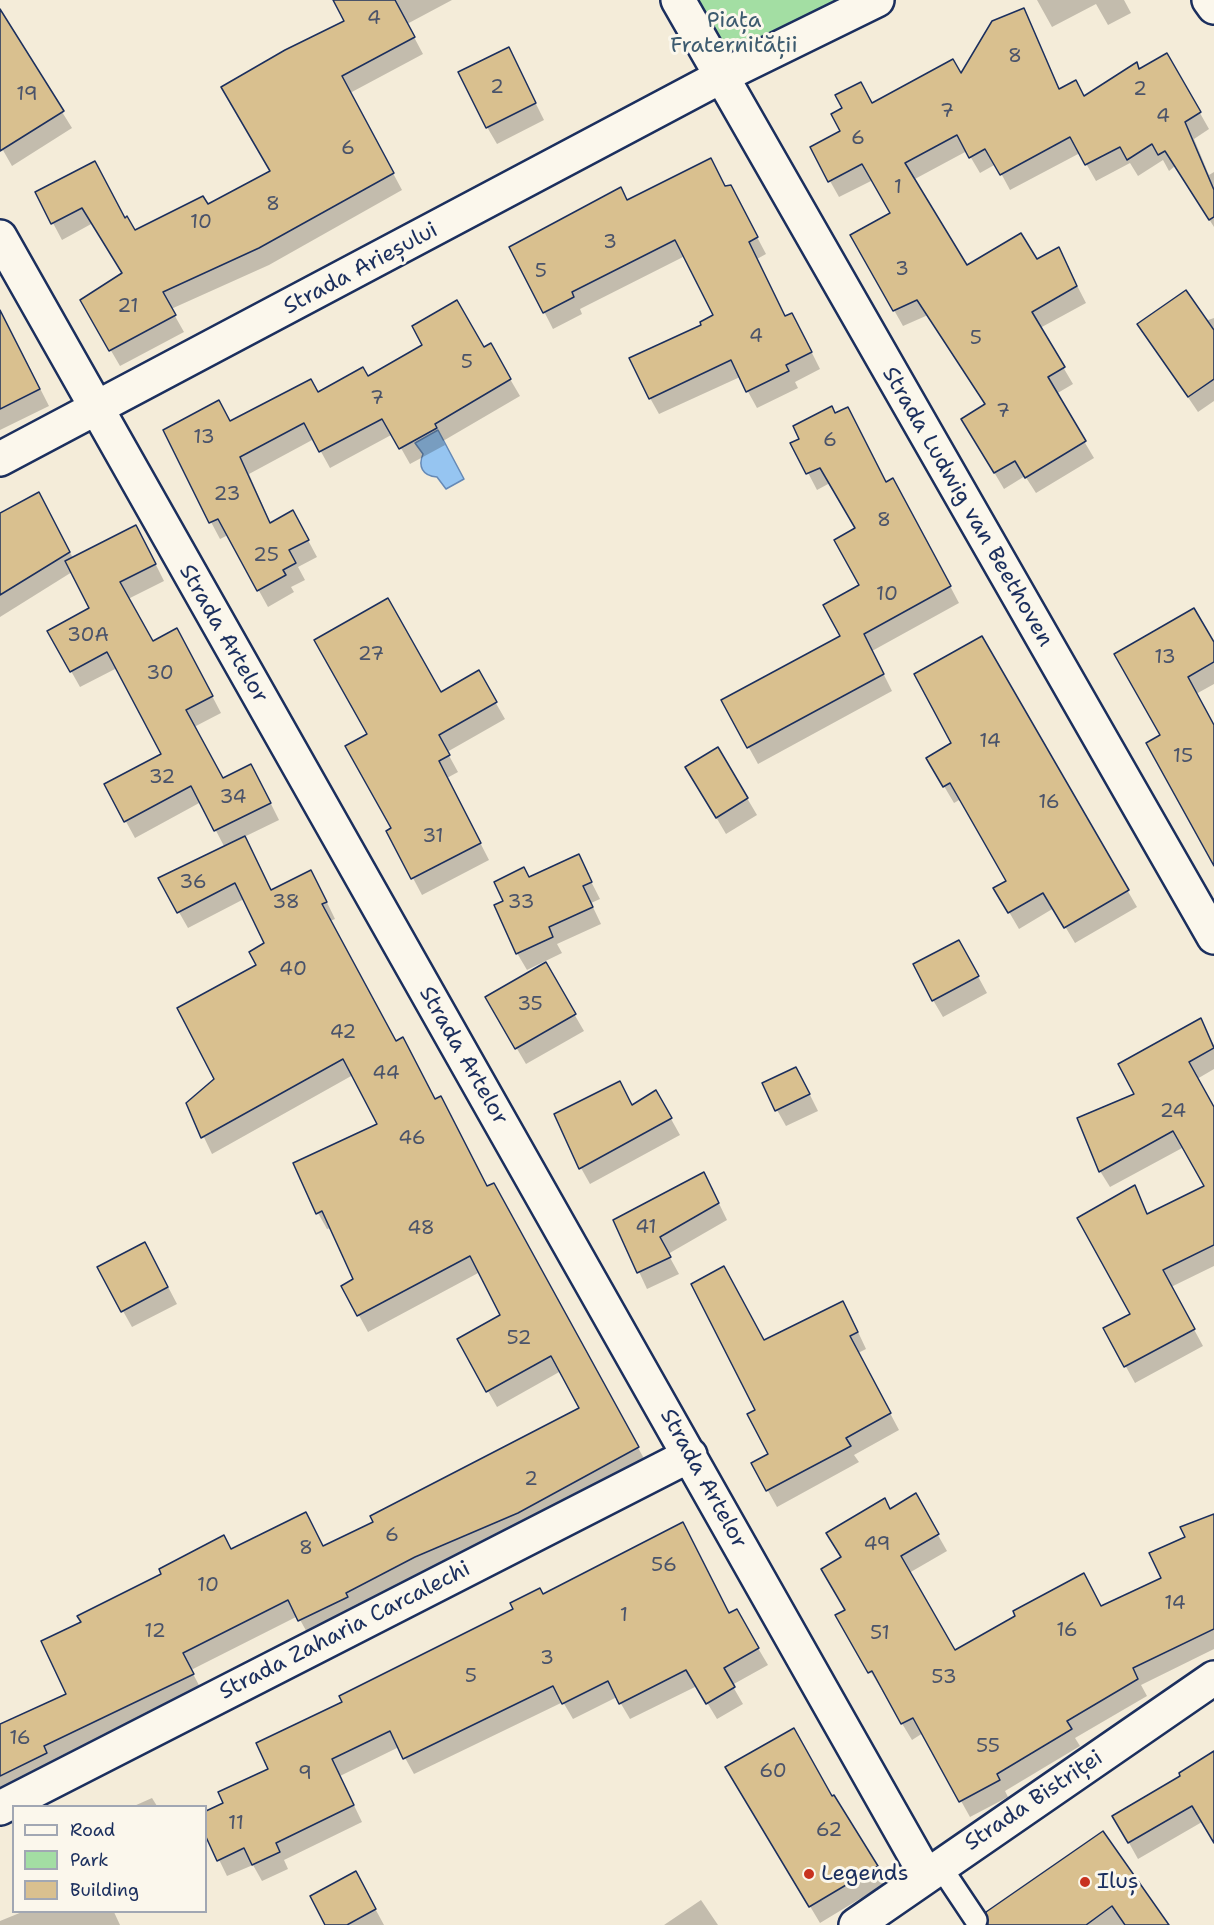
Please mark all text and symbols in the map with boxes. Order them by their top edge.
house number: 4 [367,7,381,31]
park label: Piața Fraternității [670,8,798,60]
house number: 8 [1008,45,1022,69]
house number: 2 [490,76,504,100]
house number: 2 [1133,78,1147,102]
house number: 19 [16,83,38,107]
house number: 7 [940,100,954,124]
house number: 4 [1156,105,1170,129]
house number: 6 [851,127,865,151]
house number: 6 [341,137,355,161]
house number: 1 [894,176,902,200]
house number: 8 [266,193,280,217]
house number: 10 [190,211,212,235]
street label: Strada Arieșului [279,217,443,321]
house number: 3 [603,231,617,255]
house number: 3 [895,258,909,282]
house number: 5 [535,260,547,284]
house number: 21 [117,295,139,319]
house number: 4 [749,325,763,349]
house number: 5 [970,327,982,351]
house number: 5 [461,351,473,375]
street label: Strada Ludwig van Beethoven [876,362,1058,652]
house number: 7 [370,387,384,411]
house number: 7 [996,400,1010,424]
house number: 13 [193,426,215,450]
house number: 6 [823,429,837,453]
house number: 23 [214,483,240,507]
house number: 8 [877,509,891,533]
house number: 25 [253,544,279,568]
street label: Strada Artelor [173,560,273,708]
house number: 10 [876,583,898,607]
house number: 30A [67,624,109,648]
house number: 27 [358,643,384,667]
house number: 13 [1154,646,1176,670]
house number: 30 [146,662,174,686]
house number: 14 [979,730,1001,754]
house number: 15 [1173,745,1193,769]
house number: 32 [149,766,175,790]
house number: 34 [219,786,247,810]
house number: 16 [1038,791,1060,815]
house number: 31 [422,825,444,849]
house number: 36 [179,871,207,895]
house number: 38 [272,891,300,915]
house number: 33 [508,891,534,915]
house number: 40 [279,958,307,982]
street label: Strada Artelor [413,982,513,1130]
house number: 35 [517,993,543,1017]
house number: 42 [330,1021,356,1045]
house number: 44 [372,1062,400,1086]
house number: 24 [1160,1100,1186,1124]
house number: 46 [398,1127,426,1151]
house number: 41 [635,1216,657,1240]
house number: 48 [407,1217,435,1241]
house number: 52 [506,1327,532,1351]
street label: Strada Artelor [654,1405,752,1553]
house number: 2 [524,1468,538,1492]
house number: 6 [385,1524,399,1548]
house number: 49 [863,1533,891,1557]
house number: 8 [299,1537,313,1561]
house number: 56 [651,1554,677,1578]
street label: Strada Zaharia Carcalechi [215,1556,475,1706]
house number: 10 [197,1574,219,1598]
house number: 14 [1164,1592,1186,1616]
house number: 1 [620,1604,628,1628]
house number: 16 [1056,1619,1078,1643]
house number: 12 [144,1620,166,1644]
house number: 51 [870,1622,890,1646]
house number: 3 [540,1647,554,1671]
house number: 5 [465,1665,477,1689]
house number: 53 [931,1666,957,1690]
house number: 16 [9,1727,31,1751]
house number: 55 [976,1735,1000,1759]
street label: Strada Bistriței [960,1745,1108,1857]
house number: 60 [759,1760,787,1784]
house number: 9 [298,1762,312,1786]
legend [12,1805,207,1913]
house number: 11 [228,1812,244,1836]
text: Road [70,1818,115,1842]
house number: 62 [816,1819,842,1843]
text: Park [70,1848,109,1872]
place label: Legends [821,1861,909,1887]
marker: Legends [802,1867,816,1881]
place label: Iluș [1097,1869,1139,1895]
marker: Iluș [1078,1875,1092,1889]
text: Building [70,1878,139,1902]

